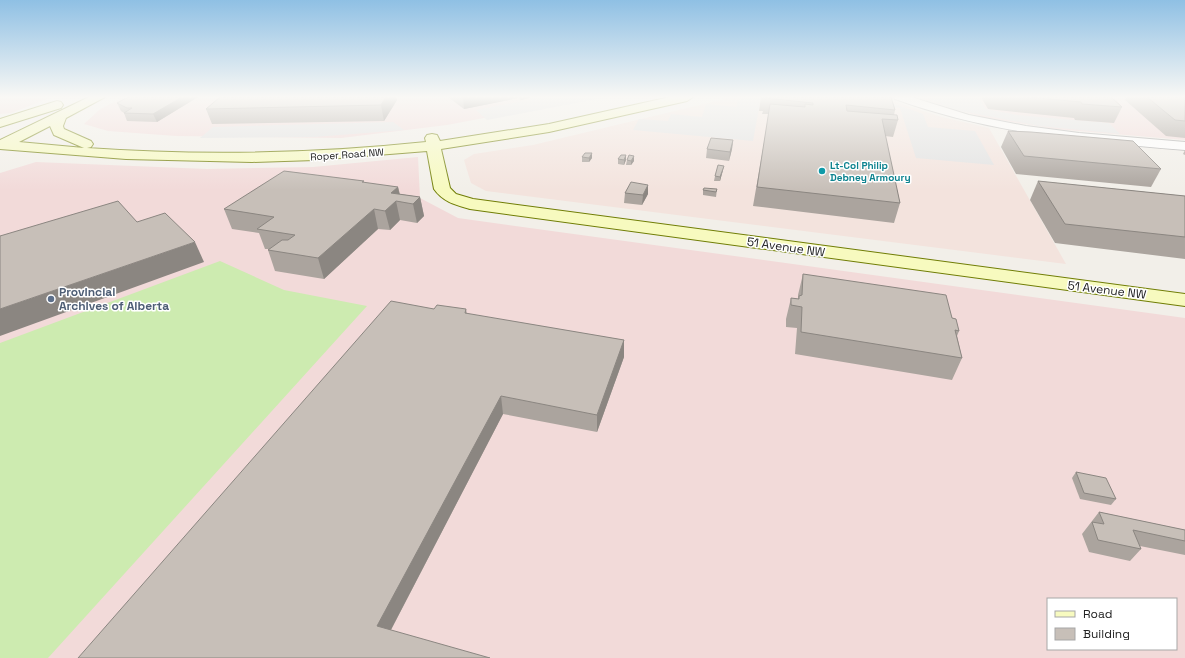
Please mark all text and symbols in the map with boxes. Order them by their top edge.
street label: Roper Road NW [310,145,384,164]
place label: Lt-Col Philip Debney Armoury [830,159,911,184]
marker: Lt-Col Philip Debney Armoury [817,166,827,176]
street label: 51 Avenue NW [746,234,827,260]
street label: 51 Avenue NW [1067,277,1148,303]
place label: Provincial Archives of Alberta [59,284,169,314]
marker: Provincial Archives of Alberta [46,294,56,304]
legend [1047,598,1177,650]
text: Road [1083,606,1112,622]
text: Building [1083,626,1130,642]

